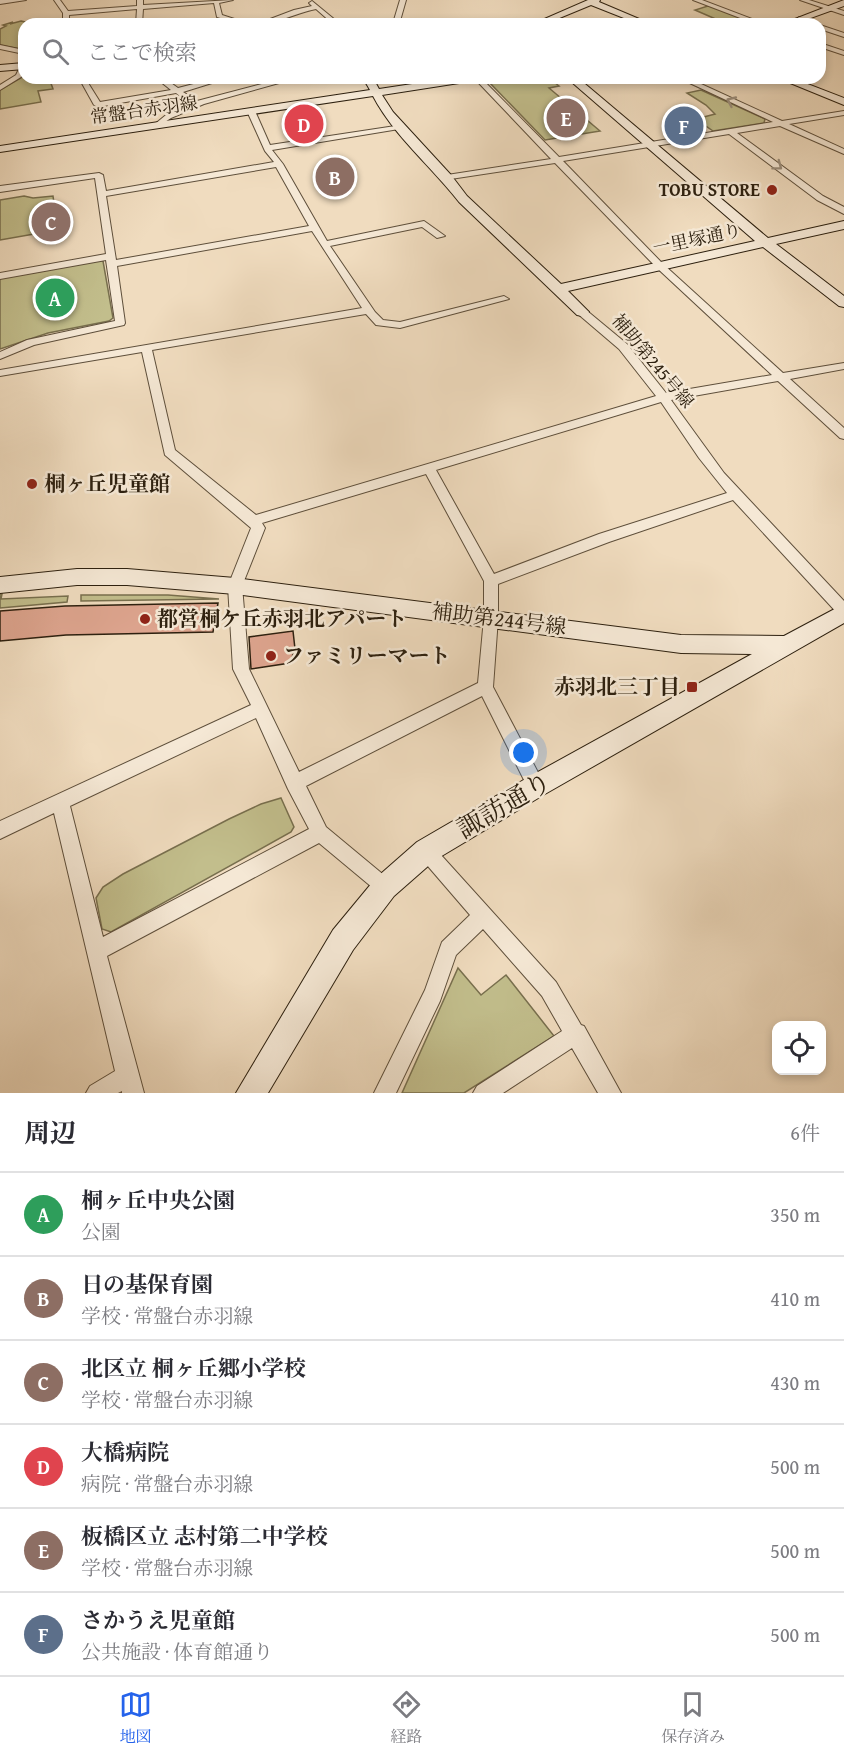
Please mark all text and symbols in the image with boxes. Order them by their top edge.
search box [18,18,826,84]
icon: search [39,35,72,68]
text: ここで検索 [87,36,197,68]
street label: 常盤台赤羽線 [89,89,199,130]
pin: E [546,96,586,140]
one-way arrow [727,96,738,108]
pin: D [284,102,324,146]
pin: F [664,104,704,148]
pin: B [316,154,354,200]
one-way arrow [772,159,783,170]
place label: TOBU STORE [659,176,760,203]
marker: TOBU STORE [765,183,779,197]
pin: C [32,200,70,244]
street label: 一里塚通り [650,216,744,261]
pin: A [36,276,74,320]
street label: 補助第245号線 [606,308,701,414]
place label: 桐ヶ丘児童館 [44,468,170,499]
marker: 桐ヶ丘児童館 [25,477,39,491]
street label: 補助第244号線 [430,595,568,642]
place label: 都営桐ケ丘赤羽北アパート [157,603,407,634]
marker: 都営桐ケ丘赤羽北アパート [138,612,152,626]
place label: ファミリーマート [283,640,451,671]
marker: ファミリーマート [264,649,278,663]
place label: 赤羽北三丁目 [554,671,680,702]
marker: 赤羽北三丁目 [685,680,699,694]
your location [509,738,538,767]
street label: 諏訪通り [449,762,559,847]
map controls [772,1021,826,1075]
button: locate [772,1021,826,1075]
text: 周辺 [24,1113,76,1152]
text: 6件 [790,1118,820,1147]
text: 桐ヶ丘中央公園 [81,1184,235,1216]
text: A [37,1200,50,1229]
text: 350 m [770,1200,820,1229]
text: 公園 [81,1217,121,1246]
text: 日の基保育園 [81,1268,213,1300]
text: B [37,1284,50,1313]
text: 410 m [770,1284,820,1313]
text: 学校 · 常盤台赤羽線 [81,1301,253,1330]
text: 北区立 桐ヶ丘郷小学校 [81,1352,306,1384]
text: C [38,1368,49,1397]
text: 430 m [770,1368,820,1397]
text: 学校 · 常盤台赤羽線 [81,1385,253,1414]
text: 大橋病院 [81,1436,169,1468]
text: D [37,1452,50,1481]
text: 500 m [770,1452,820,1481]
text: 病院 · 常盤台赤羽線 [81,1469,253,1498]
text: 板橋区立 志村第二中学校 [81,1520,328,1552]
text: E [38,1536,49,1565]
text: 500 m [770,1536,820,1565]
text: 学校 · 常盤台赤羽線 [81,1553,253,1582]
text: さかうえ児童館 [81,1604,235,1636]
text: F [38,1620,49,1649]
text: 500 m [770,1620,820,1649]
text: 公共施設 · 体育館通り [81,1637,273,1666]
tab: 地図 [119,1688,152,1748]
tab: 経路 [390,1688,423,1748]
tab: 保存済み [661,1688,725,1748]

